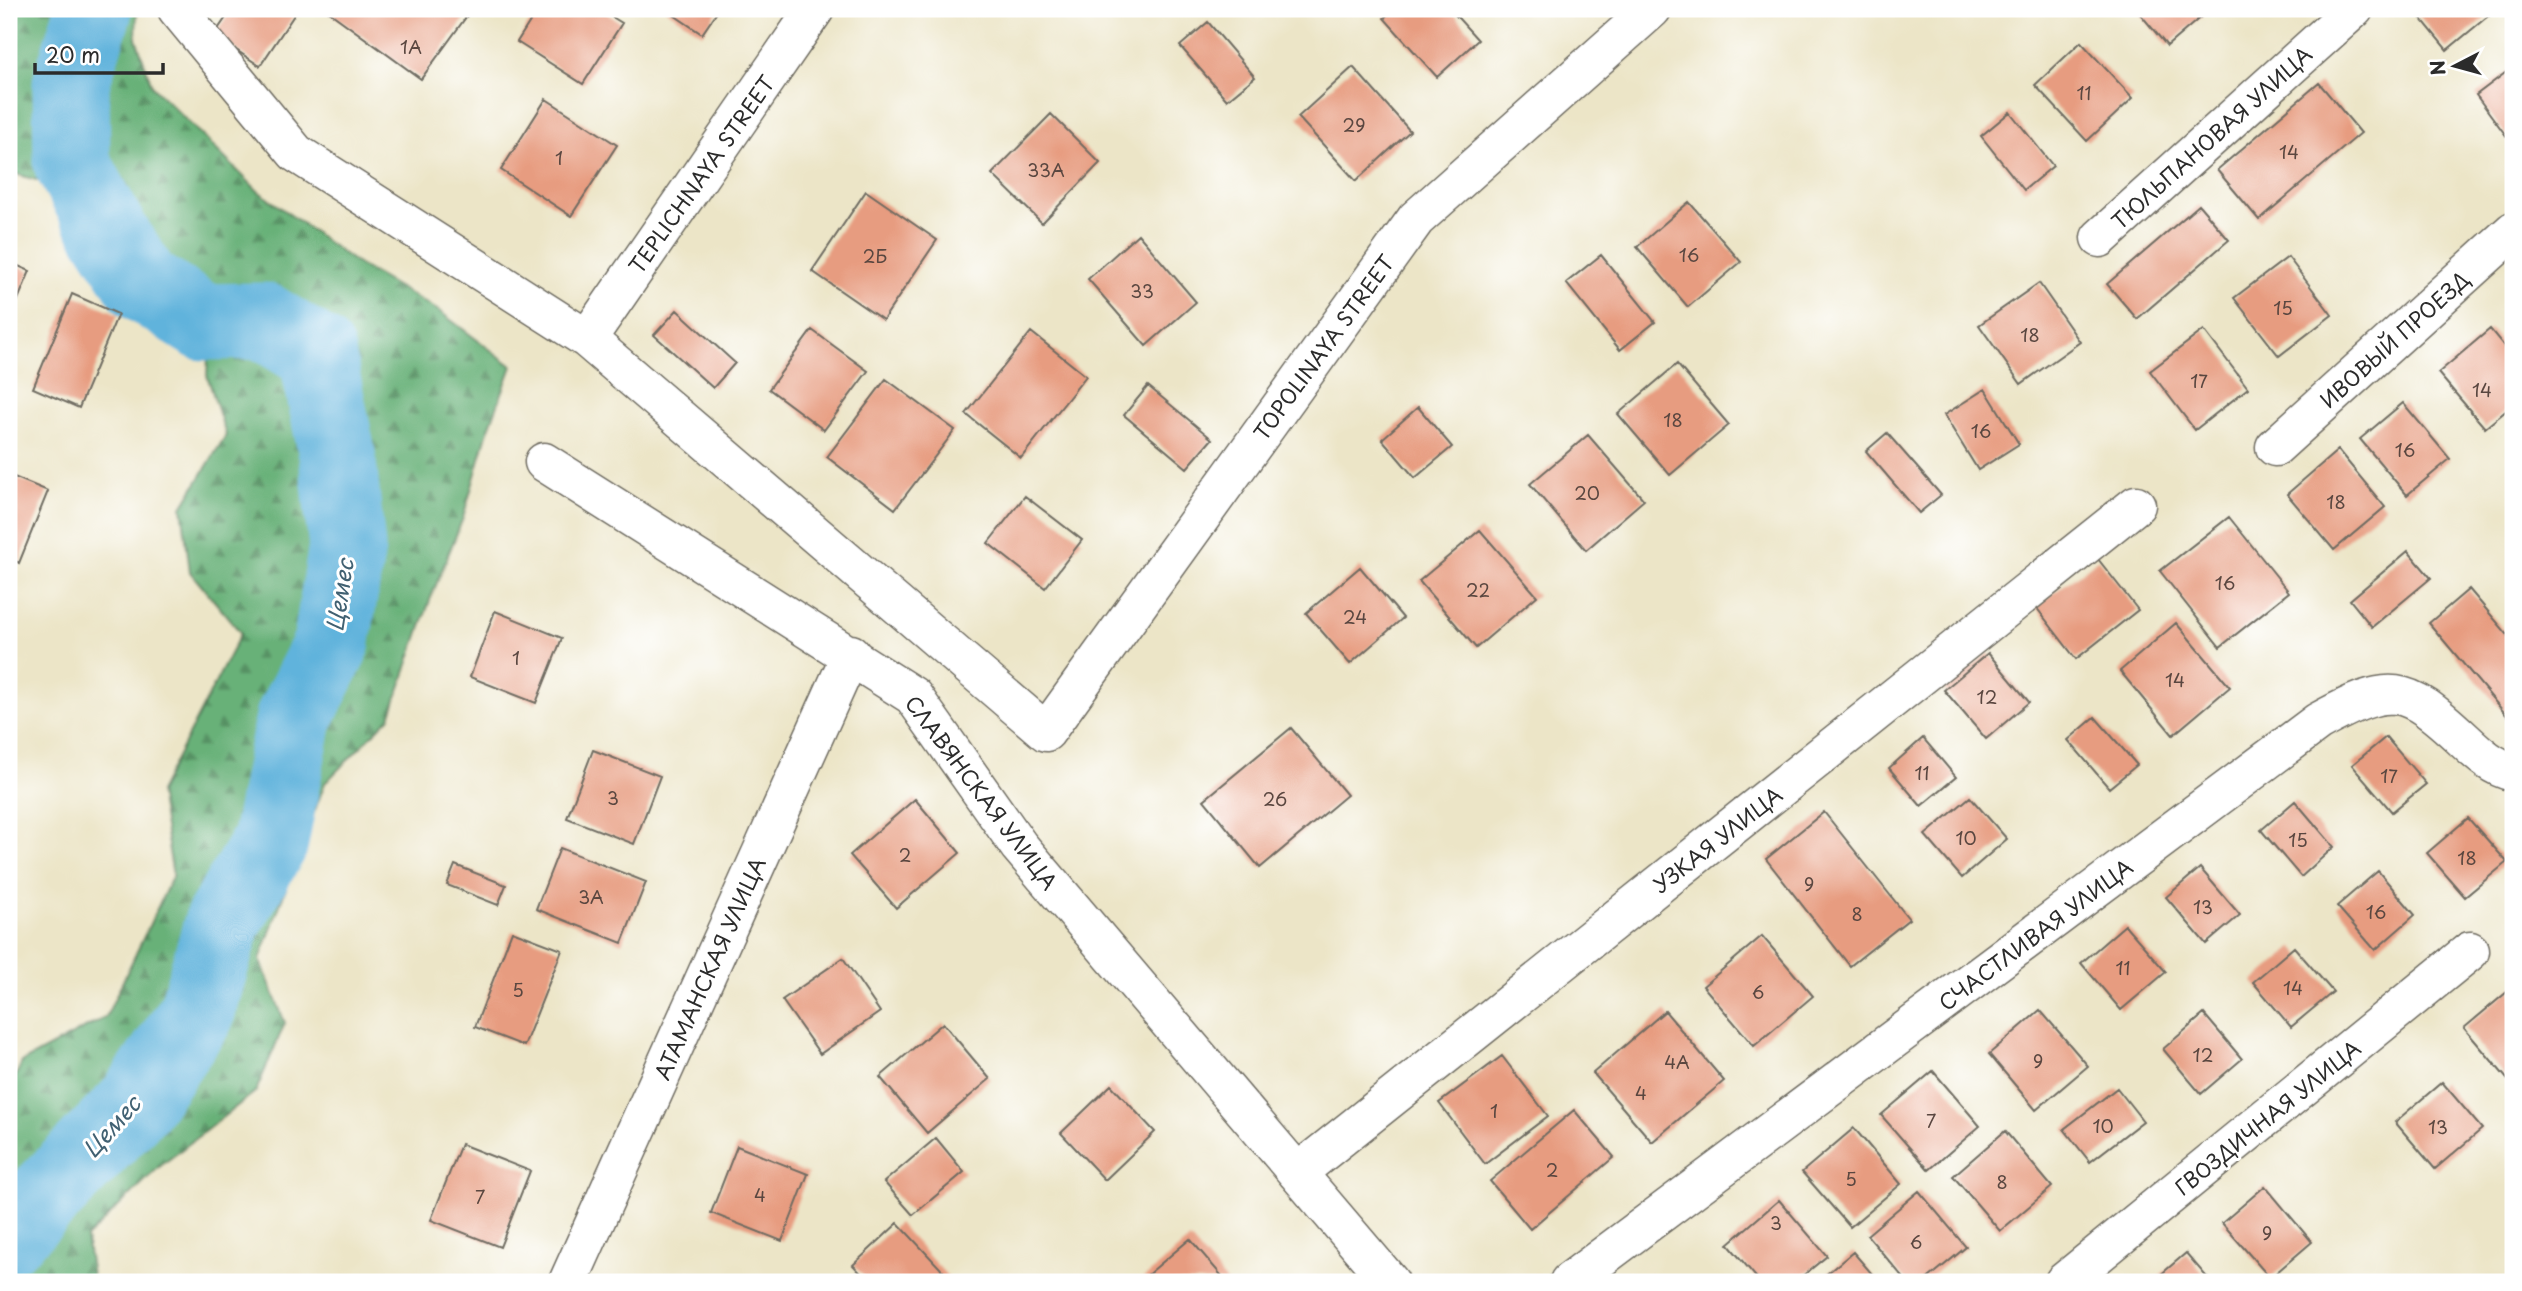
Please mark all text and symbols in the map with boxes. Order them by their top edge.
scale bar [35,32,163,76]
north arrow [2420,32,2490,102]
house number: 1А [400,33,422,60]
text: 20 m [46,38,100,70]
street label: ТЮЛЬПАНОВАЯ УЛИЦА [2104,38,2318,236]
text: N [2422,59,2452,77]
street label: TEPLICHNAYA STREET [620,68,782,280]
house number: 11 [2076,79,2092,106]
house number: 29 [1343,111,1365,138]
house number: 14 [2279,138,2299,165]
house number: 1 [555,144,563,171]
house number: 33А [1027,156,1065,183]
house number: 16 [1679,241,1699,268]
house number: 2Б [863,242,887,269]
street label: TOPOLINAYA STREET [1245,247,1402,446]
street label: ИВОВЫЙ ПРОЕЗД [2312,263,2476,415]
house number: 33 [1130,277,1154,304]
house number: 15 [2273,294,2293,321]
house number: 18 [2020,321,2040,348]
house number: 17 [2190,367,2208,394]
house number: 14 [2472,376,2492,403]
house number: 18 [1663,406,1683,433]
house number: 16 [1971,417,1991,444]
house number: 16 [2395,436,2415,463]
house number: 20 [1574,479,1600,506]
house number: 18 [2326,488,2346,515]
water label: Цемес [316,554,362,634]
house number: 16 [2215,569,2235,596]
house number: 22 [1466,576,1490,603]
house number: 24 [1343,603,1367,630]
house number: 1 [512,644,520,671]
house number: 14 [2165,666,2185,693]
house number: 12 [1977,683,1997,710]
street label: СЛАВЯНСКАЯ УЛИЦА [898,688,1066,896]
house number: 11 [1914,759,1930,786]
house number: 17 [2380,762,2398,789]
street label: УЗКАЯ УЛИЦА [1645,778,1789,900]
house number: 3 [607,784,619,811]
house number: 26 [1263,785,1287,812]
house number: 10 [1955,824,1977,851]
house number: 15 [2288,826,2308,853]
house number: 2 [899,841,911,868]
house number: 18 [2457,844,2477,871]
street label: СЧАСТЛИВАЯ УЛИЦА [1931,850,2139,1018]
street label: АТАМАНСКАЯ УЛИЦА [645,852,773,1084]
house number: 9 [1804,870,1814,897]
house number: 3А [578,883,604,910]
house number: 13 [2193,893,2213,920]
house number: 16 [2366,898,2386,925]
house number: 8 [1851,900,1863,927]
house number: 11 [2115,954,2131,981]
house number: 14 [2283,974,2303,1001]
house number: 5 [512,976,524,1003]
house number: 6 [1752,978,1764,1005]
street label: ГВОЗДИЧНАЯ УЛИЦА [2167,1032,2367,1202]
house number: 12 [2193,1041,2213,1068]
house number: 9 [2033,1047,2043,1074]
house number: 4А [1664,1048,1690,1075]
house number: 4 [1635,1079,1647,1106]
water label: Цемес [74,1086,150,1165]
house number: 1 [1490,1097,1498,1124]
house number: 7 [1926,1107,1936,1134]
house number: 10 [2092,1112,2114,1139]
house number: 13 [2428,1113,2448,1140]
house number: 2 [1546,1156,1558,1183]
house number: 5 [1845,1165,1857,1192]
house number: 8 [1996,1168,2008,1195]
house number: 4 [754,1181,766,1208]
house number: 7 [475,1183,485,1210]
house number: 3 [1770,1209,1782,1236]
house number: 9 [2262,1219,2272,1246]
house number: 6 [1910,1228,1922,1255]

